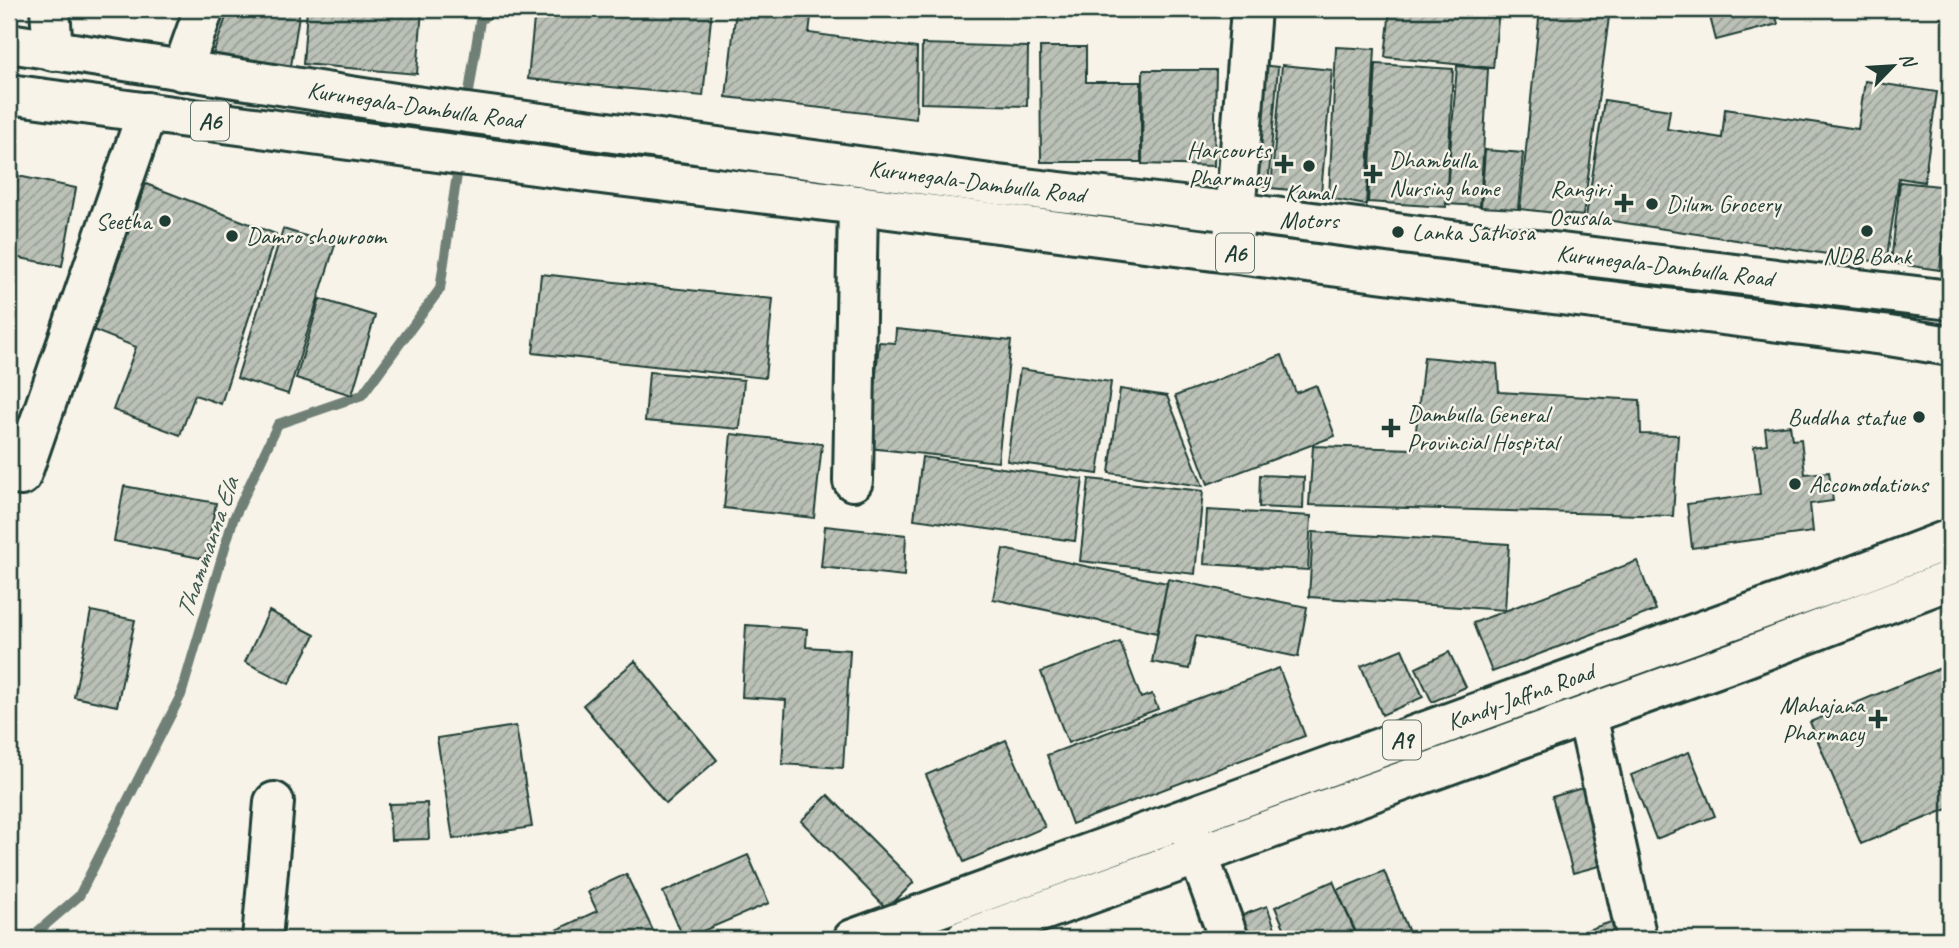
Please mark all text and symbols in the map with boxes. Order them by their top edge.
north arrow [1857,32,1927,102]
text: N [1894,49,1922,73]
street label: Kurunegala-Dambulla Road [305,75,528,136]
road number: A6 [191,102,229,140]
place label: Harcourts Pharmacy [1187,135,1272,193]
place label: Dhambulla Nursing home [1389,145,1502,203]
street label: Kurunegala-Dambulla Road [867,153,1090,210]
marker: Harcourts Pharmacy [1276,156,1292,172]
marker: Kamal Motors [1301,158,1317,174]
marker: Dhambulla Nursing home [1363,164,1383,184]
place label: Rangiri Osusala [1549,174,1614,232]
place label: Kamal Motors [1280,177,1340,235]
place label: Dilum Grocery [1666,189,1782,219]
marker: Rangiri Osusala [1616,195,1632,211]
marker: Dilum Grocery [1644,196,1660,212]
place label: Seetha [96,206,153,236]
marker: Seetha [157,213,173,229]
place label: Lanka Sathosa [1412,217,1536,247]
place label: Damro showroom [246,221,389,251]
marker: NDB Bank [1859,223,1875,239]
marker: Lanka Sathosa [1390,224,1406,240]
marker: Damro showroom [224,228,240,244]
road number: A6 [1216,234,1254,272]
street label: Kurunegala-Dambulla Road [1555,238,1778,294]
place label: NDB Bank [1823,241,1914,271]
place label: Dambulla General Provincial Hospital [1407,399,1562,457]
place label: Buddha statue [1788,402,1907,432]
marker: Buddha statue [1911,409,1927,425]
marker: Dambulla General Provincial Hospital [1381,418,1401,438]
place label: Accomodations [1809,469,1930,499]
water label: Thammanna Ela [168,471,247,623]
marker: Accomodations [1787,476,1803,492]
street label: Kandy-Jaffna Road [1443,655,1601,737]
place label: Mahajana Pharmacy [1779,690,1866,748]
marker: Mahajana Pharmacy [1870,711,1886,727]
road number: A9 [1383,720,1421,760]

